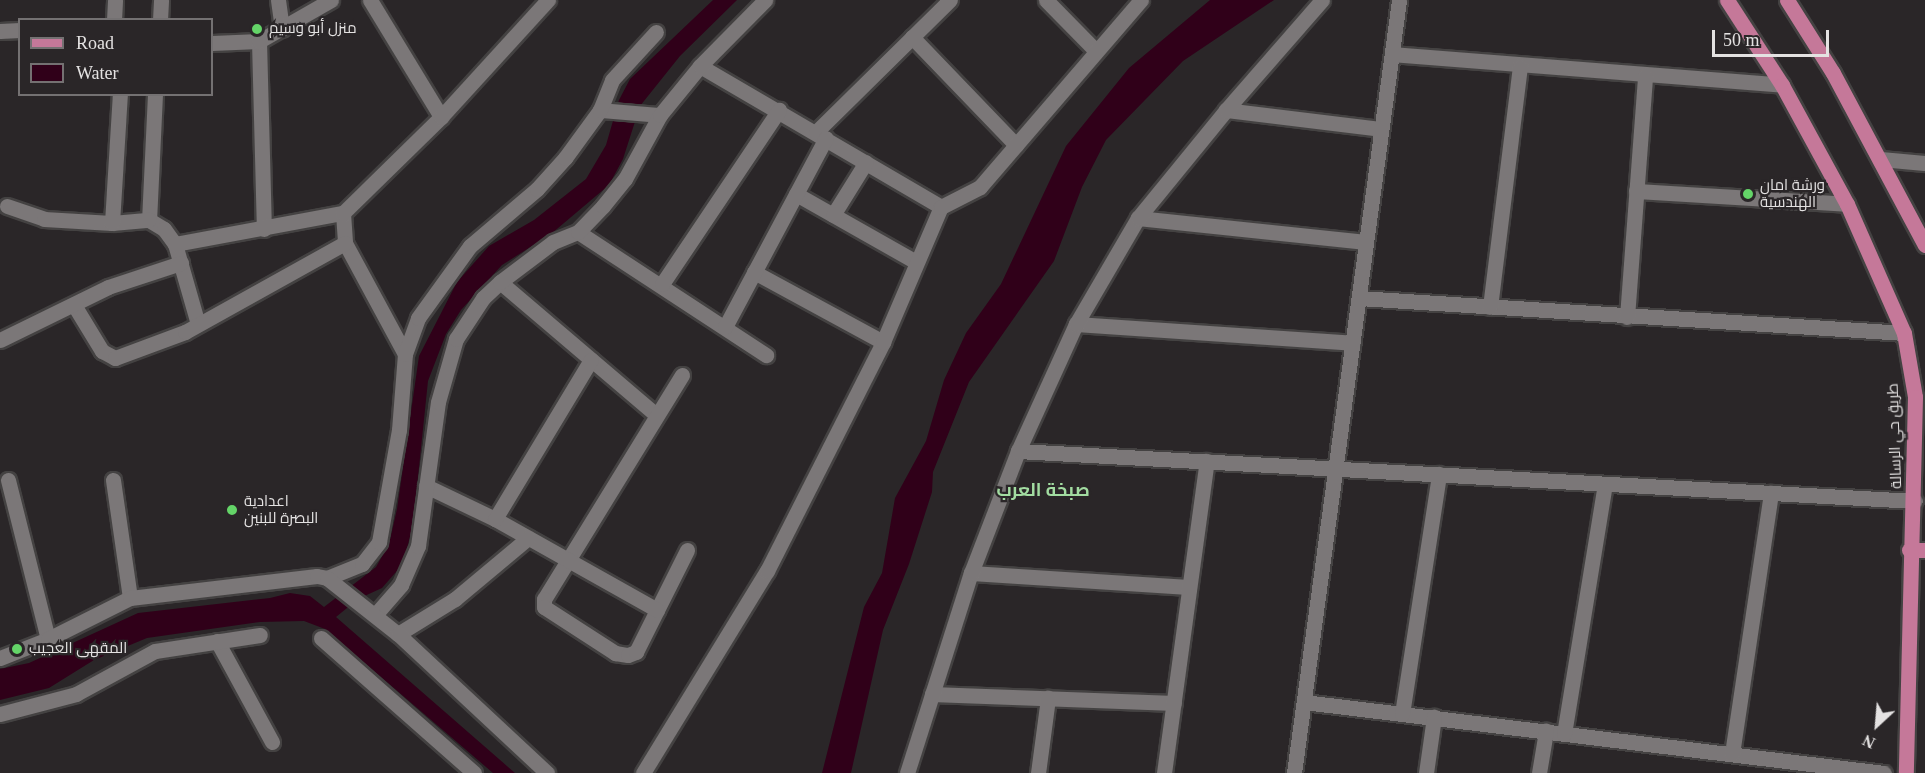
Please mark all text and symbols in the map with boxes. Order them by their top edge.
legend [18,18,213,96]
scale bar [1715,18,1832,56]
place label: منزل أبو وسيم [269,20,357,38]
marker: منزل أبو وسيم [250,22,264,36]
text: 50 m [1723,30,1760,50]
text: Road [76,33,114,53]
text: Water [76,63,119,83]
place label: ورشة امان الهندسية [1760,176,1825,211]
marker: ورشة امان الهندسية [1741,187,1755,201]
street label: طريق حي الرسالة [1884,383,1906,489]
district label: صبخة العرب [996,479,1090,501]
place label: اعدادية البصرة للبنين [244,492,318,527]
marker: اعدادية البصرة للبنين [225,503,239,517]
place label: المقهى العجيب [29,640,127,658]
marker: المقهى العجيب [10,642,24,656]
north arrow [1847,695,1907,755]
text: N [1860,731,1878,752]

